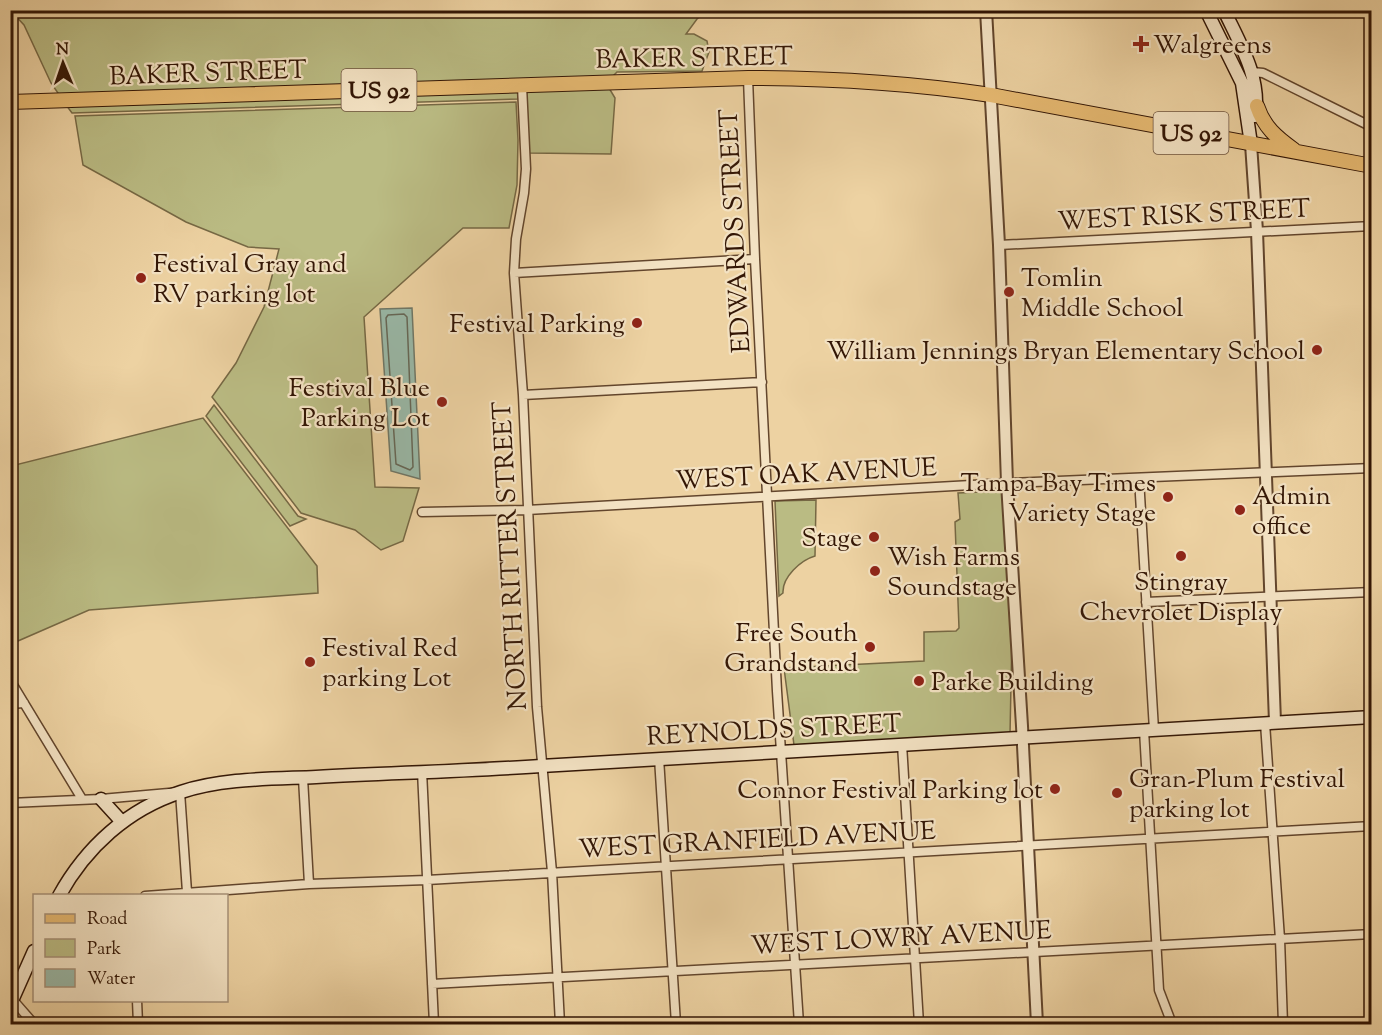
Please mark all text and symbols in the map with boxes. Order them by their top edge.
place label: Walgreens [1153,28,1272,65]
north arrow [33,33,93,93]
marker: Walgreens [1134,37,1148,51]
text: N [56,39,70,62]
street label: BAKER STREET [595,39,793,80]
street label: BAKER STREET [109,53,307,96]
road number: US 92 [342,69,416,111]
street label: EDWARDS STREET [712,108,761,354]
road number: US 92 [1154,112,1228,154]
street label: WEST RISK STREET [1057,191,1311,242]
place label: Festival Gray and RV parking lot [153,247,347,314]
place label: Tomlin Middle School [1021,261,1184,328]
marker: Festival Gray and RV parking lot [134,271,148,285]
marker: Tomlin Middle School [1002,285,1016,299]
place label: Festival Parking [449,307,625,344]
marker: Festival Parking [630,316,644,330]
place label: William Jennings Bryan Elementary School [826,334,1305,371]
marker: William Jennings Bryan Elementary School [1310,343,1324,357]
place label: Festival Blue Parking Lot [289,371,430,438]
marker: Festival Blue Parking Lot [435,395,449,409]
street label: NORTH RITTER STREET [485,400,538,711]
street label: WEST OAK AVENUE [674,450,938,501]
place label: Tampa Bay Times Variety Stage [960,466,1156,533]
place label: Admin office [1252,479,1331,546]
marker: Tampa Bay Times Variety Stage [1161,490,1175,504]
marker: Admin office [1233,503,1247,517]
place label: Stage [801,521,862,558]
marker: Stage [867,530,881,544]
place label: Wish Farms Soundstage [887,540,1020,607]
marker: Stingray Chevrolet Display [1174,549,1188,563]
marker: Wish Farms Soundstage [868,564,882,578]
place label: Stingray Chevrolet Display [1080,565,1282,632]
place label: Free South Grandstand [724,616,858,683]
place label: Festival Red parking Lot [322,631,458,698]
marker: Free South Grandstand [863,640,877,654]
marker: Festival Red parking Lot [303,655,317,669]
place label: Parke Building [931,665,1093,702]
marker: Parke Building [912,674,926,688]
street label: REYNOLDS STREET [646,706,903,757]
place label: Gran-Plum Festival parking lot [1129,762,1345,829]
place label: Connor Festival Parking lot [737,773,1043,810]
marker: Connor Festival Parking lot [1048,782,1062,796]
marker: Gran-Plum Festival parking lot [1110,786,1124,800]
street label: WEST GRANFIELD AVENUE [577,814,937,869]
legend [33,894,228,1002]
text: Road [87,907,127,933]
street label: WEST LOWRY AVENUE [750,913,1053,966]
text: Park [87,937,122,963]
text: Water [87,967,136,993]

